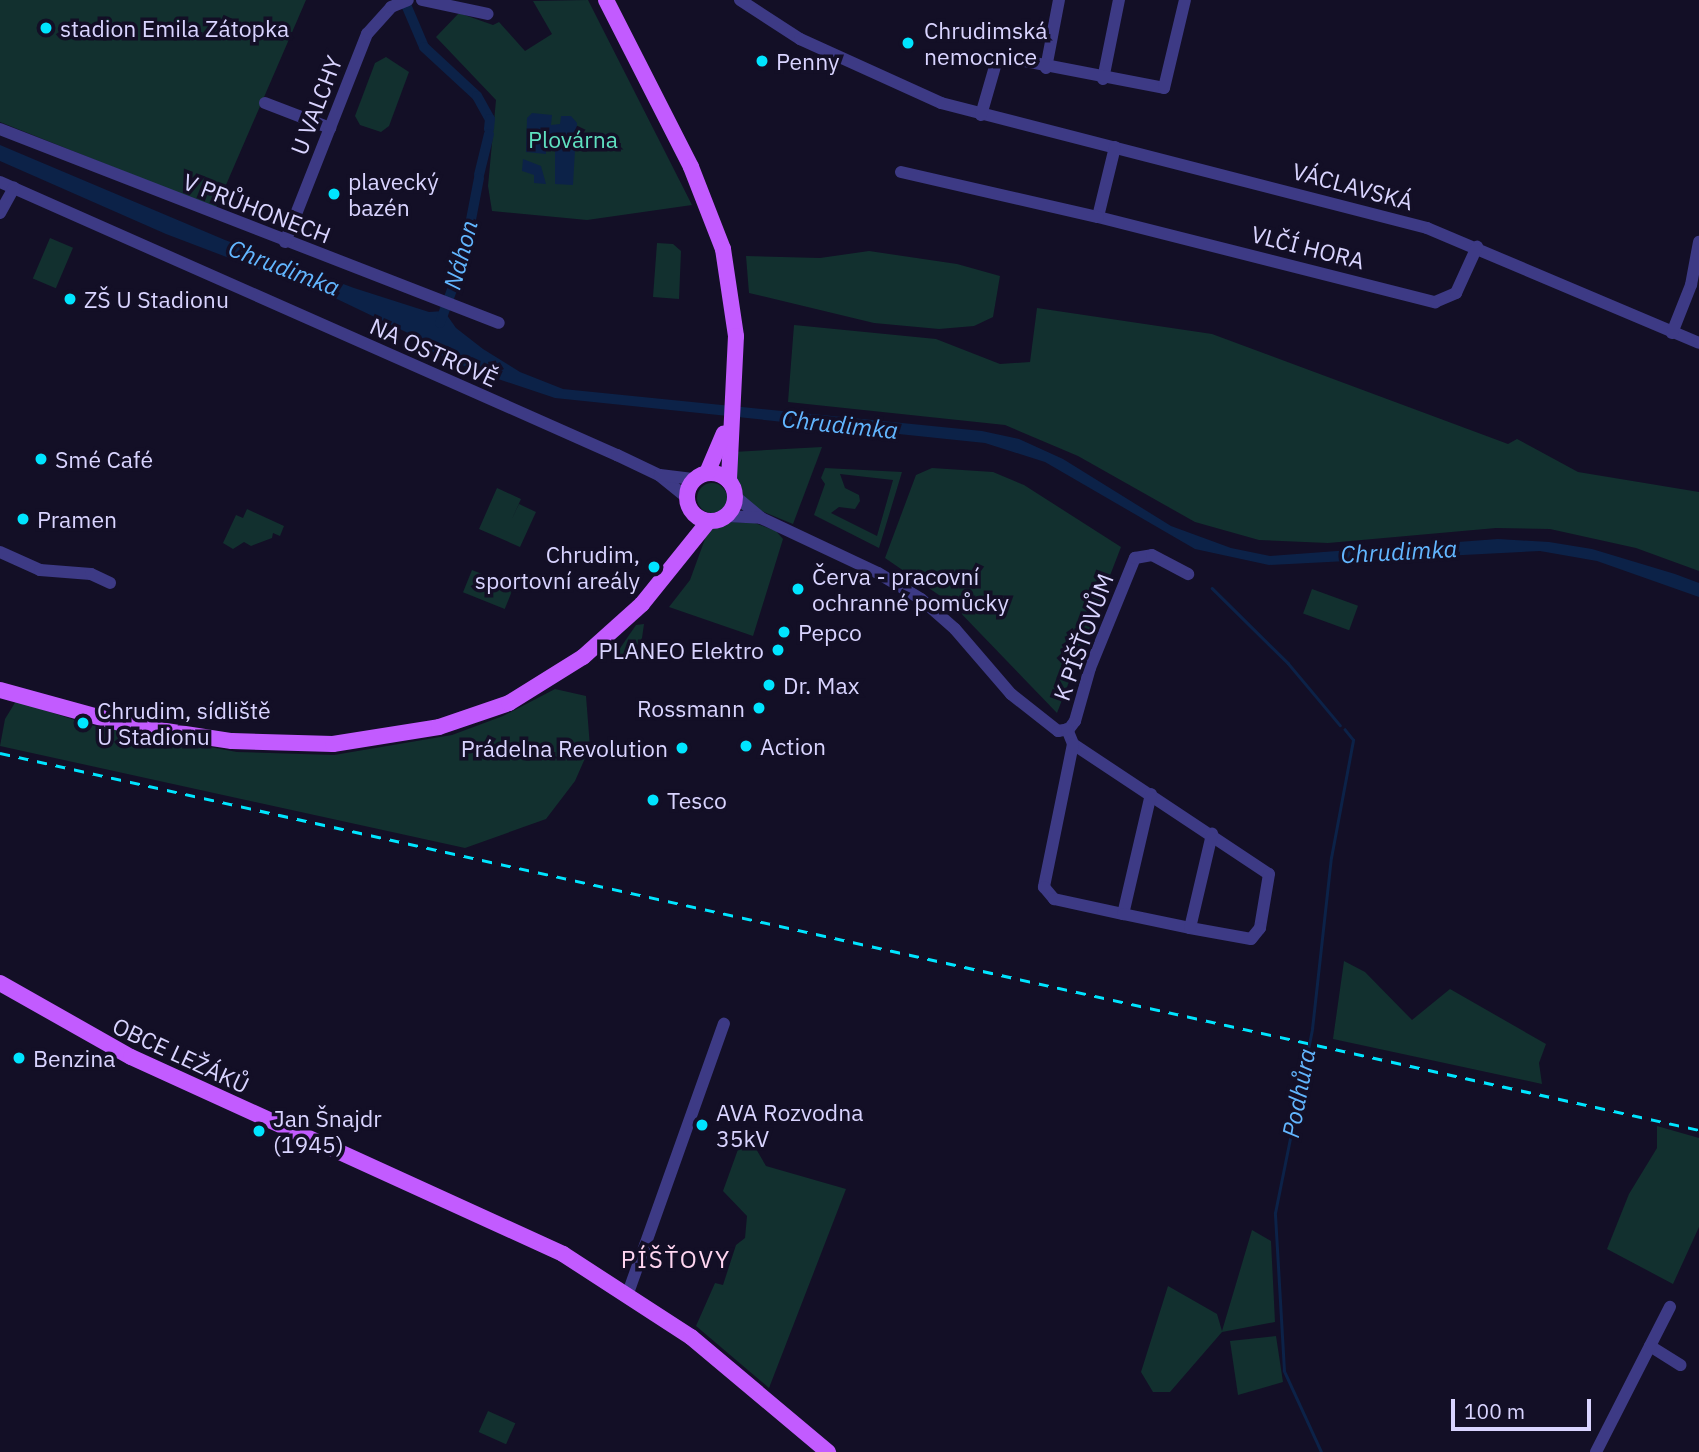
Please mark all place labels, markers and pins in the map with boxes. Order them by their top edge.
place label: stadion Emila Zátopka [60,14,289,42]
place label: Chrudimská nemocnice [924,16,1048,70]
marker: stadion Emila Zátopka [38,20,54,36]
marker: Chrudimská nemocnice [898,33,918,53]
place label: Penny [776,47,840,75]
marker: Penny [754,53,770,69]
place label: plavecký bazén [348,167,439,221]
marker: plavecký bazén [326,186,342,202]
place label: ZŠ U Stadionu [84,285,229,313]
marker: ZŠ U Stadionu [62,291,78,307]
place label: Smé Café [55,445,153,473]
marker: Smé Café [33,451,49,467]
place label: Pramen [37,505,117,533]
marker: Pramen [15,511,31,527]
place label: Chrudim, sportovní areály [475,540,640,594]
marker: Chrudim, sportovní areály [646,559,662,575]
place label: Červa - pracovní ochranné pomůcky [812,562,1009,616]
marker: Červa - pracovní ochranné pomůcky [790,581,806,597]
place label: Pepco [798,618,862,646]
marker: Pepco [776,624,792,640]
place label: PLANEO Elektro [599,636,764,664]
marker: PLANEO Elektro [770,642,786,658]
place label: Dr. Max [783,671,859,699]
marker: Dr. Max [761,677,777,693]
place label: Rossmann [637,694,745,722]
place label: Chrudim, sídliště U Stadionu [97,696,271,750]
marker: Rossmann [751,700,767,716]
marker: Chrudim, sídliště U Stadionu [75,715,91,731]
place label: Action [760,732,826,760]
place label: Prádelna Revolution [461,734,668,762]
marker: Action [738,738,754,754]
marker: Prádelna Revolution [674,740,690,756]
place label: Tesco [667,786,727,814]
marker: Tesco [645,792,661,808]
place label: Benzina [33,1044,115,1072]
marker: Benzina [11,1050,27,1066]
place label: AVA Rozvodna 35kV [716,1098,864,1152]
place label: Jan Šnajdr (1945) [273,1104,382,1158]
marker: AVA Rozvodna 35kV [694,1117,710,1133]
marker: Jan Šnajdr (1945) [251,1123,267,1139]

